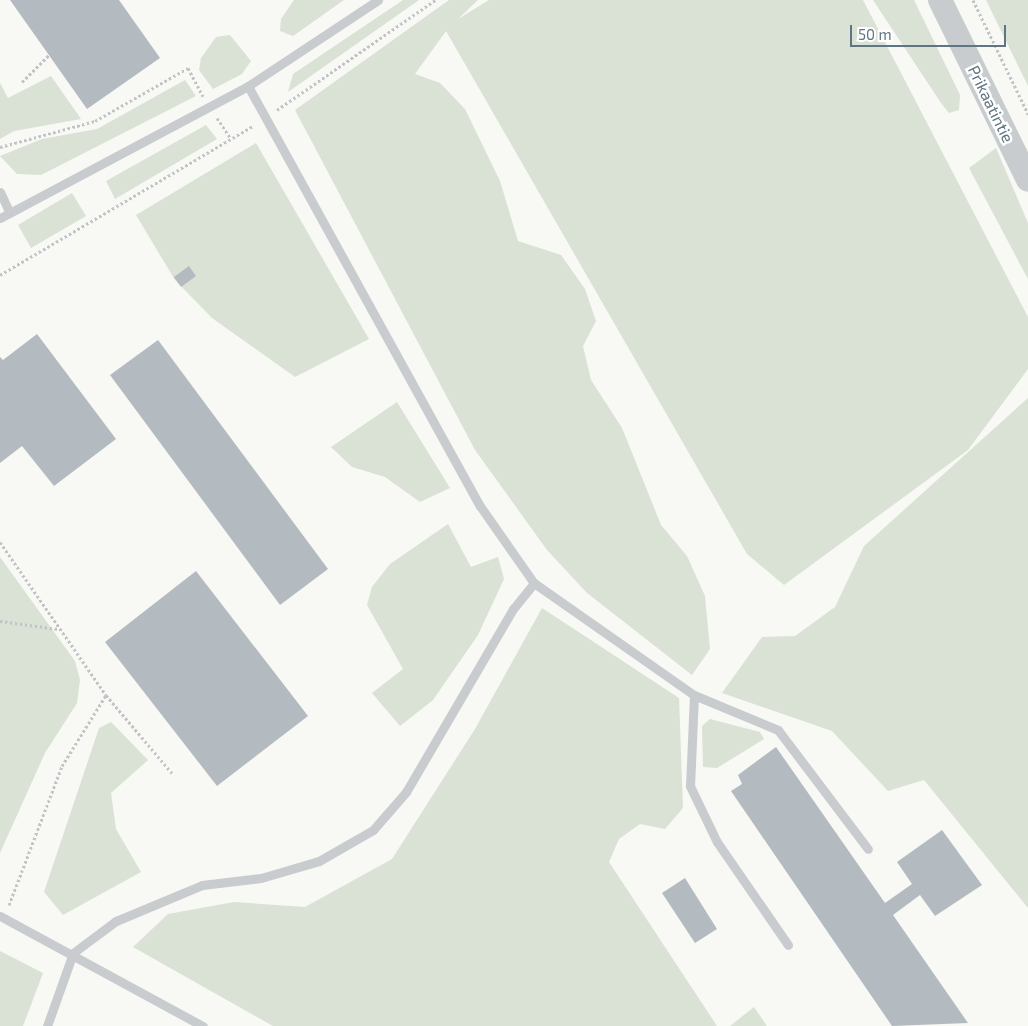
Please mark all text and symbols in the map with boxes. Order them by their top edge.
scale bar [853,15,1009,47]
text: 50 m [858,25,892,43]
street label: Prikaatintie [964,62,1018,146]

